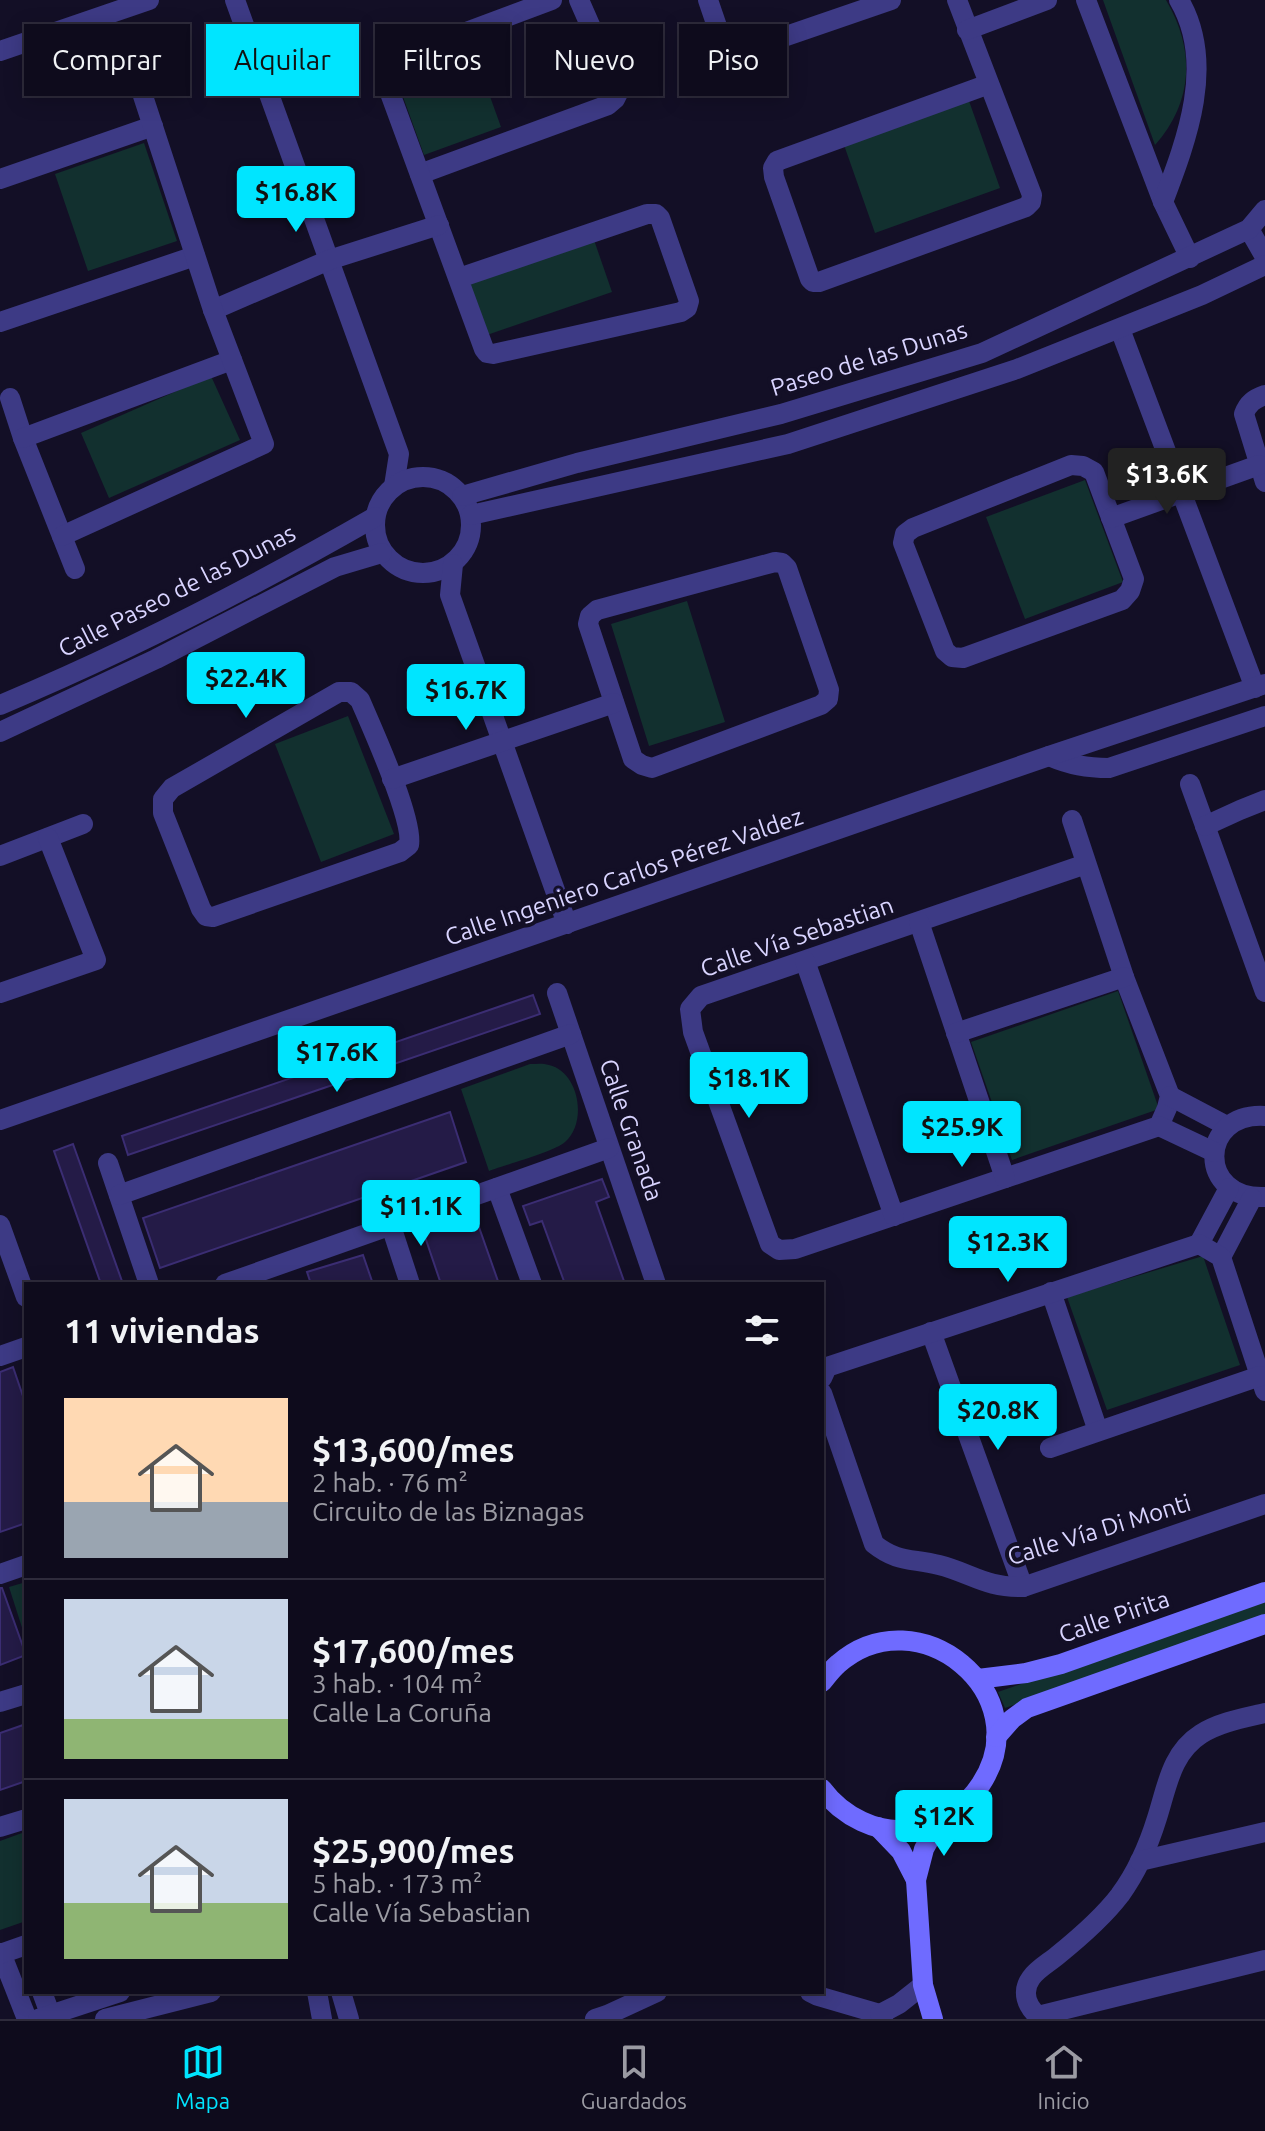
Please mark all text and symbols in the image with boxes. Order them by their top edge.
chip: Comprar [24,24,190,96]
chip: Alquilar [206,24,359,96]
chip: Filtros [375,24,510,96]
chip: Nuevo [526,24,663,96]
chip: Piso [679,24,787,96]
pin: $16.8K [231,166,361,234]
text: $16.8K [255,177,337,206]
street label: Paseo de las Dunas [767,316,970,401]
pin: $13.6K [1102,448,1232,516]
text: $13.6K [1126,459,1208,488]
street label: Calle Paseo de las Dunas [54,519,300,662]
pin: $22.4K [181,652,311,720]
text: $22.4K [205,663,287,692]
pin: $16.7K [401,664,531,732]
text: $16.7K [425,675,507,704]
street label: Calle Ingeniero Carlos Pérez Valdez [441,802,806,951]
street label: Calle Vía Sebastian [697,891,897,982]
pin: $17.6K [272,1026,402,1094]
text: $17.6K [296,1037,378,1066]
pin: $18.1K [684,1052,814,1120]
street label: Calle Granada [595,1055,668,1204]
text: $18.1K [708,1063,790,1092]
pin: $25.9K [897,1101,1027,1169]
text: $25.9K [921,1112,1003,1141]
pin: $11.1K [356,1180,486,1248]
text: $11.1K [380,1191,462,1220]
pin: $12.3K [943,1216,1073,1284]
text: $12.3K [967,1227,1049,1256]
icon: filters [740,1308,784,1352]
text: 11 viviendas [64,1311,260,1349]
pin: $20.8K [933,1384,1063,1452]
text: $20.8K [957,1395,1039,1424]
icon: home [128,1430,224,1526]
text: $13,600/mes [312,1430,515,1468]
text: 2 hab. · 76 m² [312,1468,468,1497]
street label: Calle Vía Di Monti [1004,1489,1194,1570]
text: Circuito de las Biznagas [312,1497,584,1526]
street label: Calle Pirita [1055,1585,1173,1648]
icon: home [128,1631,224,1727]
text: $17,600/mes [312,1631,515,1669]
text: 3 hab. · 104 m² [312,1669,482,1698]
text: Calle La Coruña [312,1698,492,1727]
pin: $12K [897,1790,991,1858]
text: $12K [913,1801,975,1830]
icon: home [128,1831,224,1927]
text: $25,900/mes [312,1831,515,1869]
text: 5 hab. · 173 m² [312,1869,482,1898]
text: Calle Vía Sebastian [312,1898,531,1927]
tab: Mapa [175,2040,230,2113]
tab: Guardados [581,2040,687,2113]
tab: Inicio [1038,2040,1090,2113]

